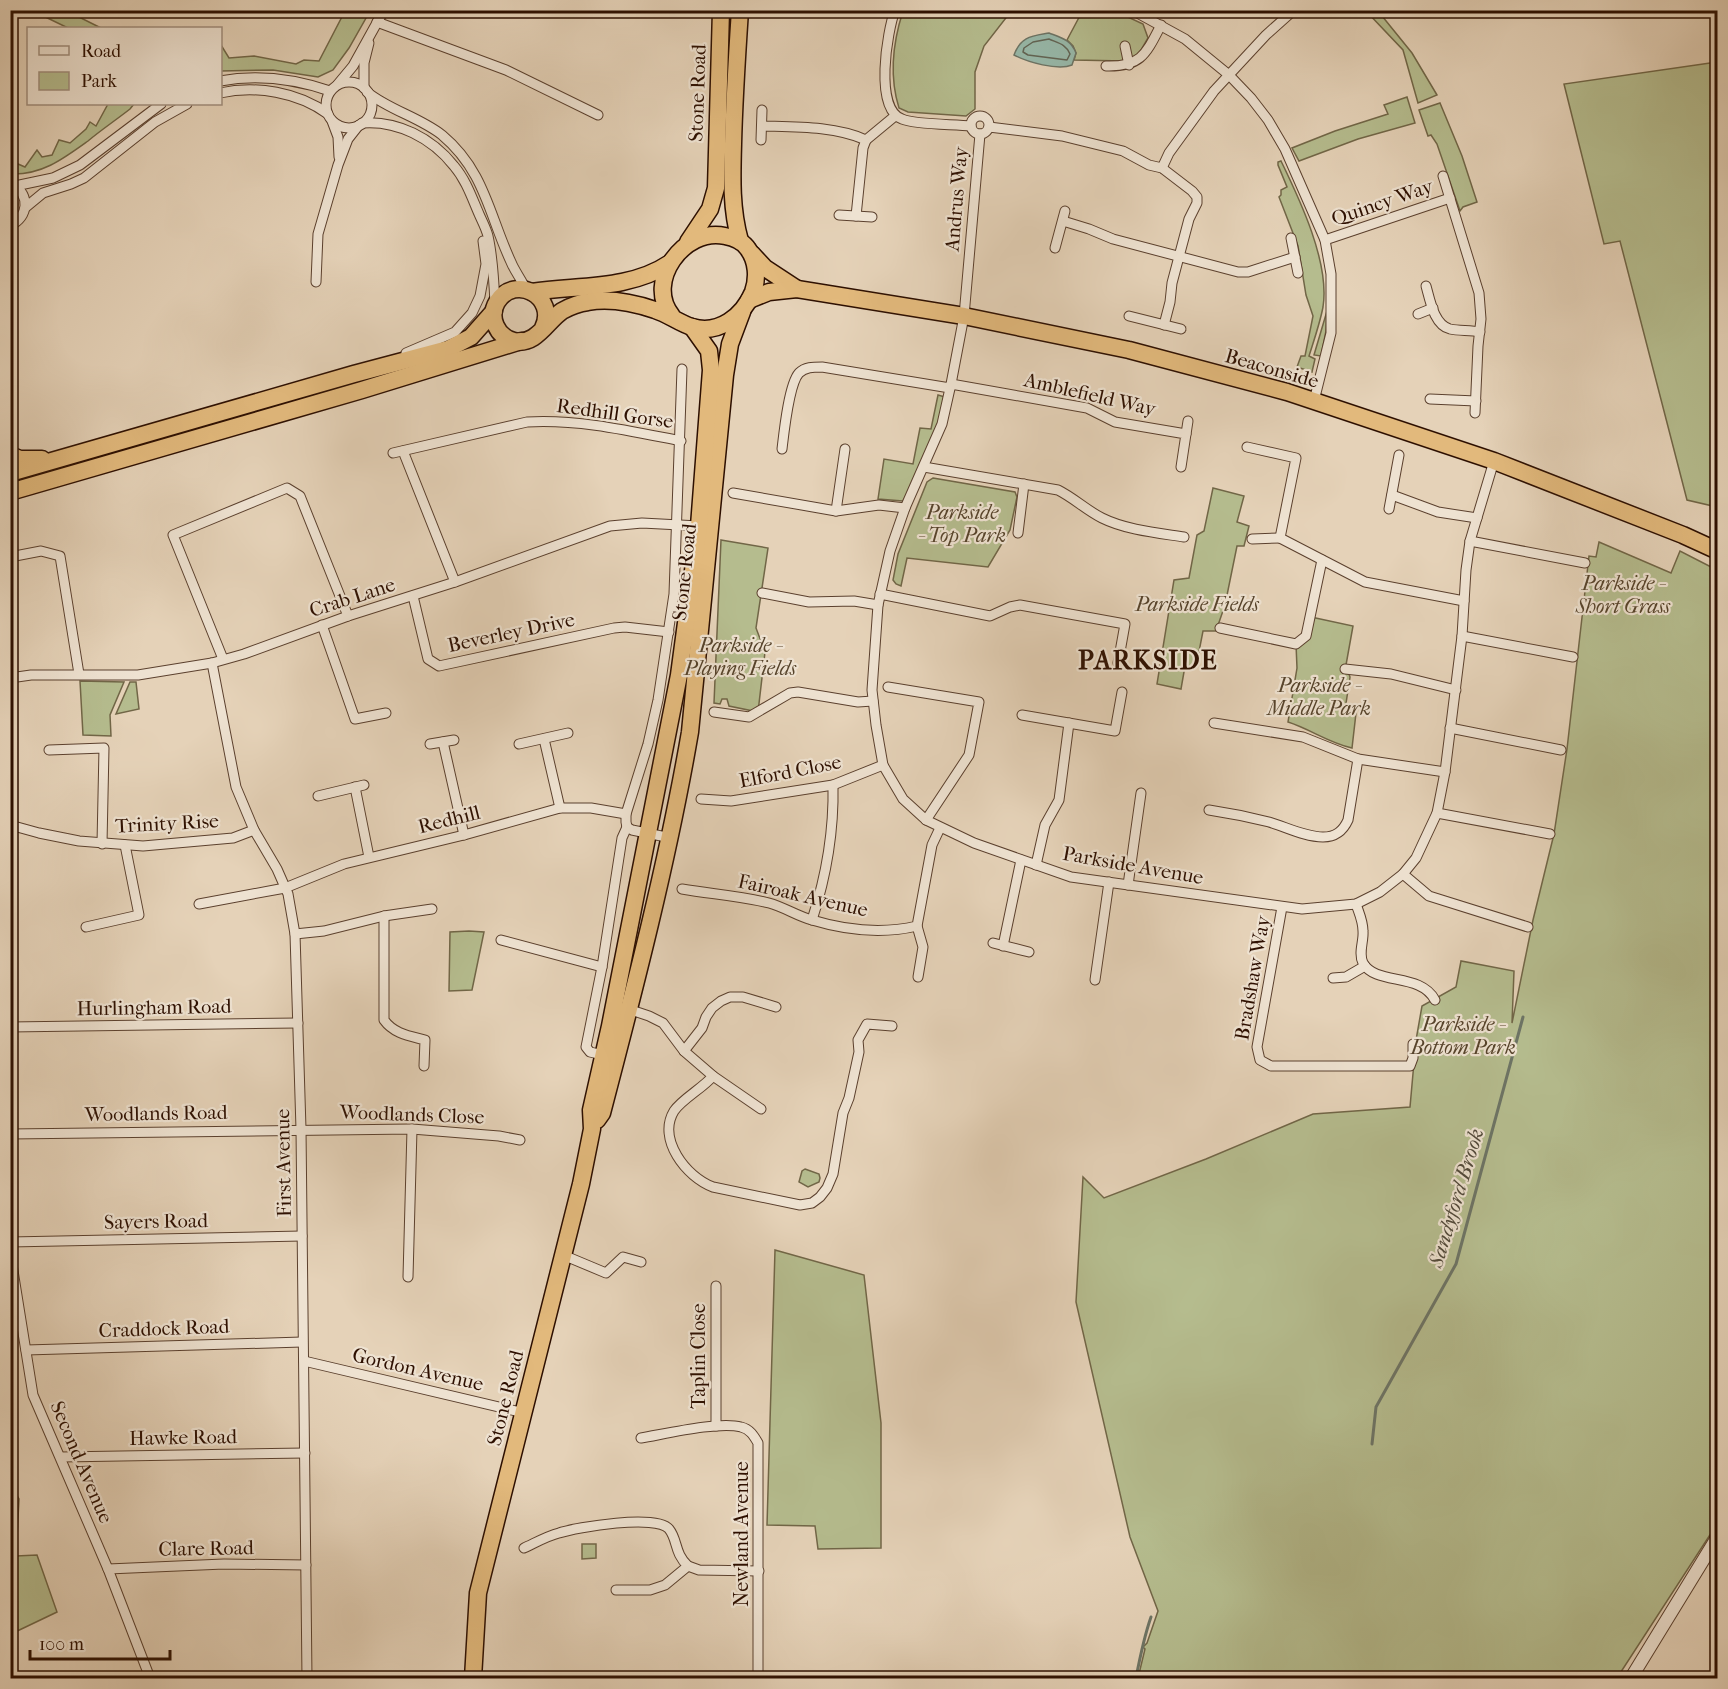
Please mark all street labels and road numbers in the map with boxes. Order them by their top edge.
street label: Stone Road [684,43,711,142]
street label: Andrus Way [940,145,973,253]
street label: Quincy Way [1328,174,1437,231]
street label: Beaconside [1222,344,1322,393]
street label: Amblefield Way [1021,368,1159,421]
street label: Redhill Gorse [555,394,675,433]
street label: Stone Road [668,521,701,622]
street label: Crab Lane [306,573,398,622]
street label: Beverley Drive [445,608,577,657]
street label: Elford Close [737,750,843,793]
street label: Redhill [416,801,483,838]
street label: Trinity Rise [115,809,219,838]
street label: Parkside Avenue [1061,842,1205,889]
street label: Fairoak Avenue [736,869,870,922]
street label: Bradshaw Way [1230,913,1275,1042]
street label: Hurlingham Road [76,995,233,1020]
street label: Woodlands Close [338,1100,485,1129]
street label: Woodlands Road [83,1101,229,1126]
street label: First Avenue [271,1108,296,1217]
street label: Sayers Road [104,1209,209,1234]
street label: Taplin Close [687,1303,710,1409]
street label: Craddock Road [98,1315,231,1342]
street label: Gordon Avenue [350,1343,486,1396]
street label: Stone Road [483,1347,529,1448]
street label: Second Avenue [45,1398,118,1527]
street label: Hawke Road [129,1425,238,1450]
street label: Newland Avenue [730,1461,753,1607]
street label: Clare Road [158,1536,255,1561]

